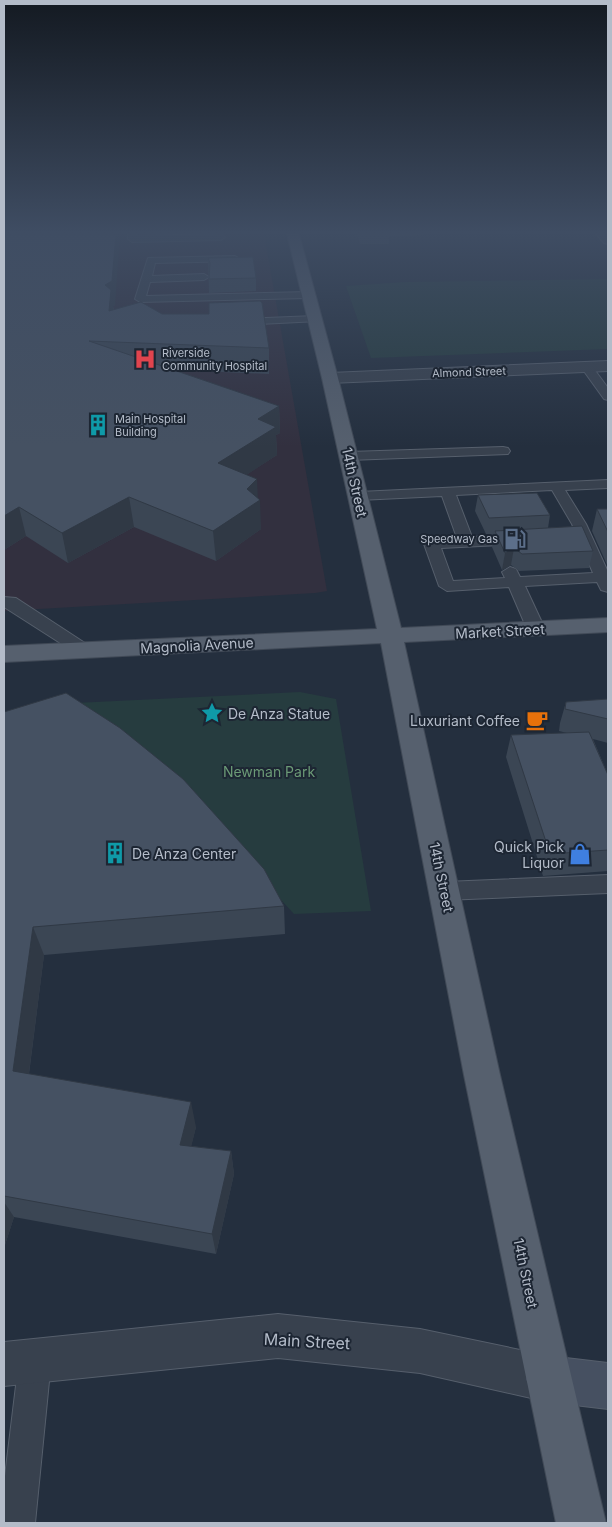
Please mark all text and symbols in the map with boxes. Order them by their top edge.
hospital icon: Riverside Community Hospital [132,346,158,372]
place label: Riverside Community Hospital [162,346,267,373]
street label: Almond Street [432,364,507,380]
building icon: Main Hospital Building [85,412,111,438]
place label: Main Hospital Building [115,412,186,439]
street label: 14th Street [339,445,371,519]
fuel station icon: Speedway Gas [502,526,528,552]
place label: Speedway Gas [420,532,498,546]
street label: Market Street [455,620,546,642]
street label: Magnolia Avenue [140,634,254,656]
place icon: De Anza Statue [199,700,225,726]
place label: De Anza Statue [228,705,330,722]
cafe icon: Luxuriant Coffee [524,707,550,733]
place label: Luxuriant Coffee [410,712,520,729]
park label: Newman Park [223,763,315,780]
place label: Quick Pick Liquor [494,838,564,871]
building icon: De Anza Center [102,840,128,866]
street label: 14th Street [426,840,458,914]
shop icon: Quick Pick Liquor [567,841,593,867]
place label: De Anza Center [132,845,236,862]
street label: 14th Street [510,1236,542,1310]
street label: Main Street [263,1329,351,1353]

